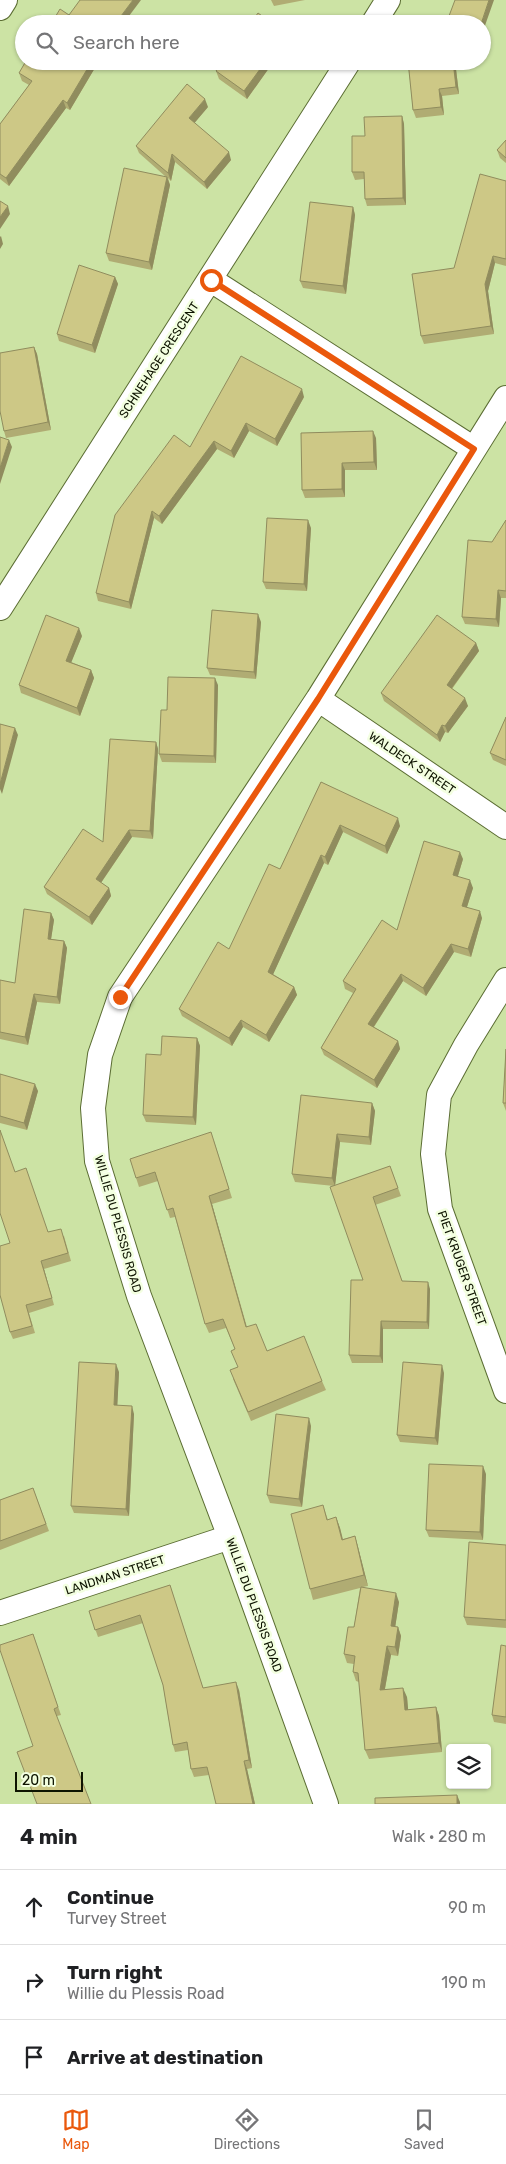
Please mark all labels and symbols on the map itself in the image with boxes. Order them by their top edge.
route start [200,269,223,292]
street label: SCHNEHAGE CRESCENT [116,299,202,421]
street label: WALDECK STREET [366,729,458,797]
route end [109,986,132,1009]
street label: WILLIE DU PLESSIS ROAD [92,1154,144,1294]
street label: PIET KRUGER STREET [435,1209,489,1327]
street label: WILLIE DU PLESSIS ROAD [223,1536,285,1674]
street label: LANDMAN STREET [63,1552,167,1598]
scale bar [15,1769,82,1792]

